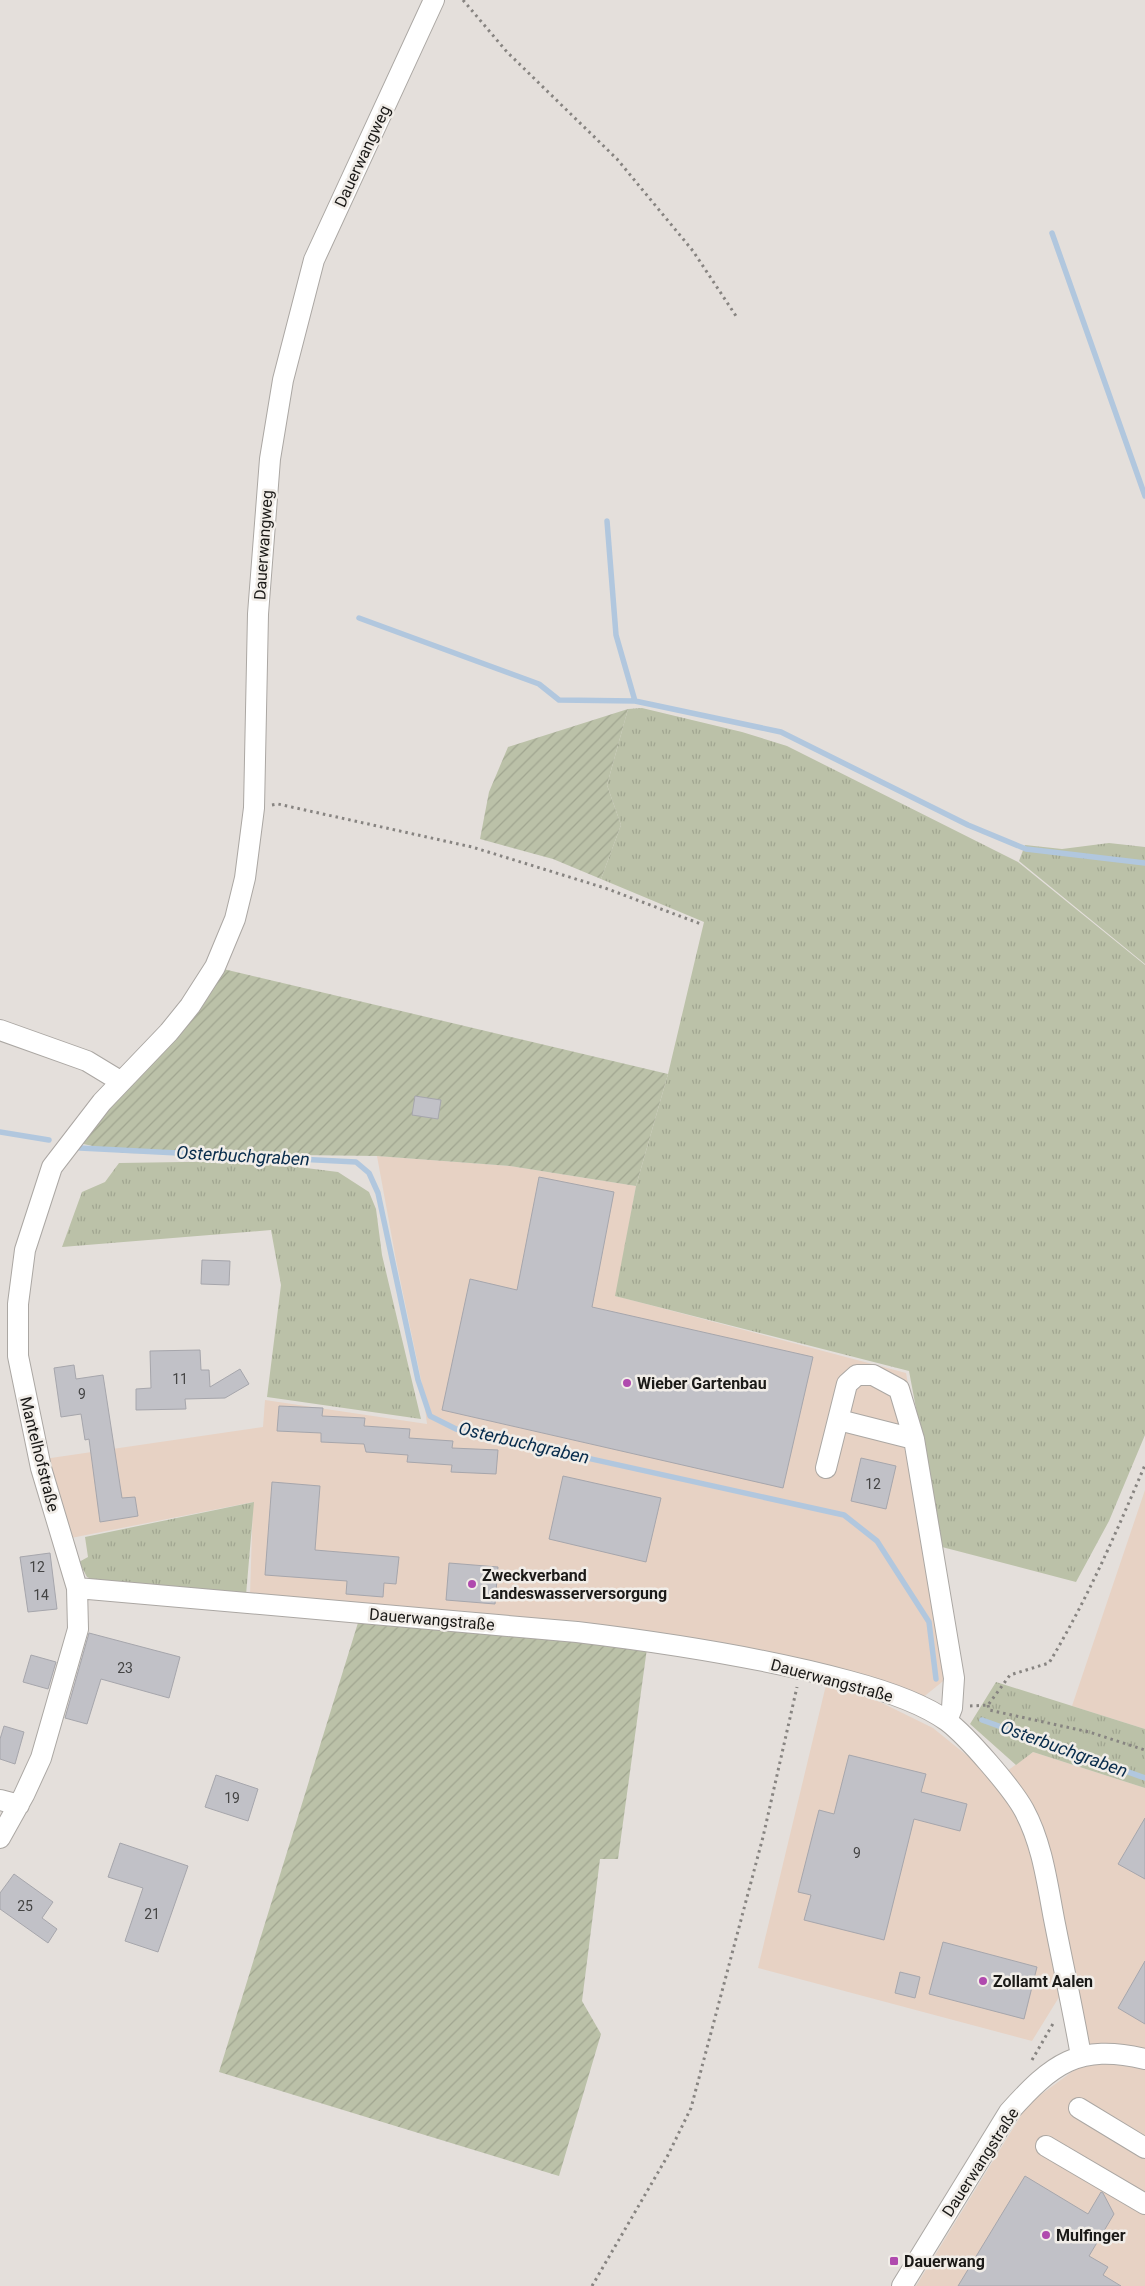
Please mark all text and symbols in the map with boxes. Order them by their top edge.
street label: Dauerwangweg [331,102,394,210]
street label: Dauerwangweg [250,489,277,601]
water label: Osterbuchgraben [176,1142,310,1169]
house number: 11 [172,1371,188,1387]
place label: Wieber Gartenbau [637,1374,767,1393]
marker: Wieber Gartenbau [621,1377,633,1389]
house number: 9 [78,1386,86,1402]
street label: Mantelhofstraße [16,1395,63,1514]
water label: Osterbuchgraben [457,1417,592,1468]
house number: 12 [865,1476,881,1492]
house number: 12 [29,1559,45,1575]
place label: Zweckverband Landeswasserversorgung [482,1566,667,1603]
marker: Zweckverband Landeswasserversorgung [466,1578,478,1590]
house number: 14 [33,1587,49,1603]
street label: Dauerwangstraße [368,1605,496,1634]
street label: Dauerwangstraße [769,1655,895,1706]
house number: 23 [117,1660,133,1676]
water label: Osterbuchgraben [998,1716,1131,1781]
house number: 19 [224,1790,240,1806]
house number: 9 [853,1845,861,1861]
house number: 25 [17,1898,33,1914]
house number: 21 [144,1906,160,1922]
place label: Zollamt Aalen [993,1972,1093,1991]
marker: Zollamt Aalen [977,1975,989,1987]
street label: Dauerwangstraße [938,2104,1023,2220]
place label: Mulfinger [1056,2226,1126,2245]
marker: Mulfinger [1040,2229,1052,2241]
place label: Dauerwang [904,2252,985,2271]
marker: Dauerwang [888,2255,900,2267]

